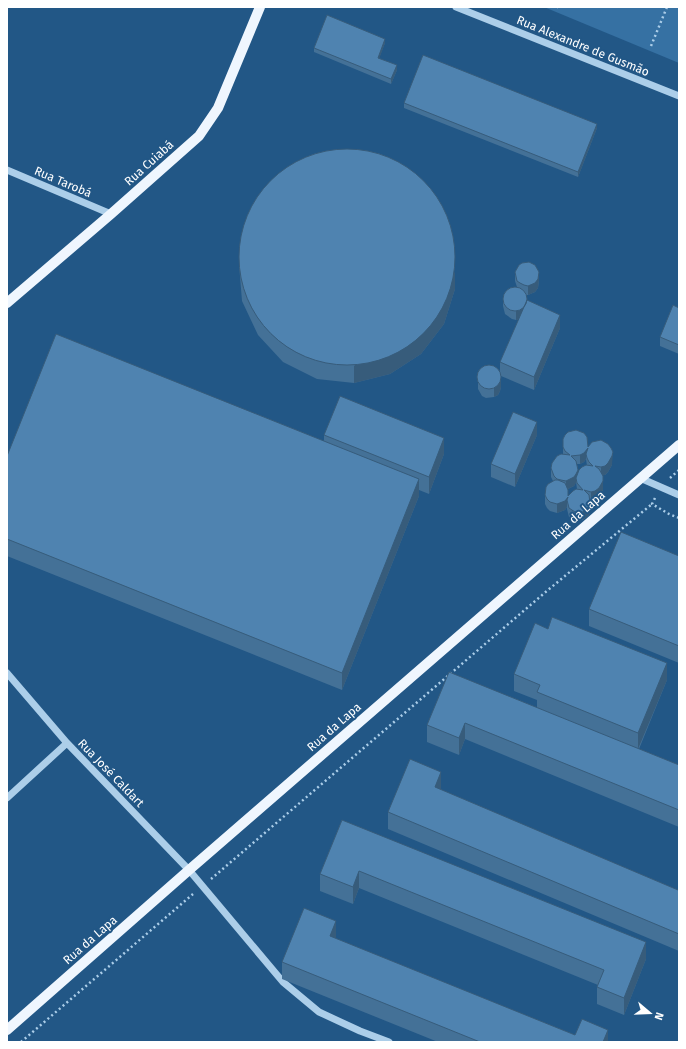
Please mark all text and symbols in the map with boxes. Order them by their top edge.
street label: Rua Alexandre de Gusmão [515,13,651,79]
street label: Rua Cuiabá [122,137,176,189]
street label: Rua Tarobá [32,164,94,200]
street label: Rua da Lapa [548,488,608,542]
street label: Rua da Lapa [304,700,364,754]
street label: Rua José Caldart [75,736,147,810]
street label: Rua da Lapa [60,913,120,967]
north arrow [630,993,670,1033]
text: N [652,1011,666,1022]

